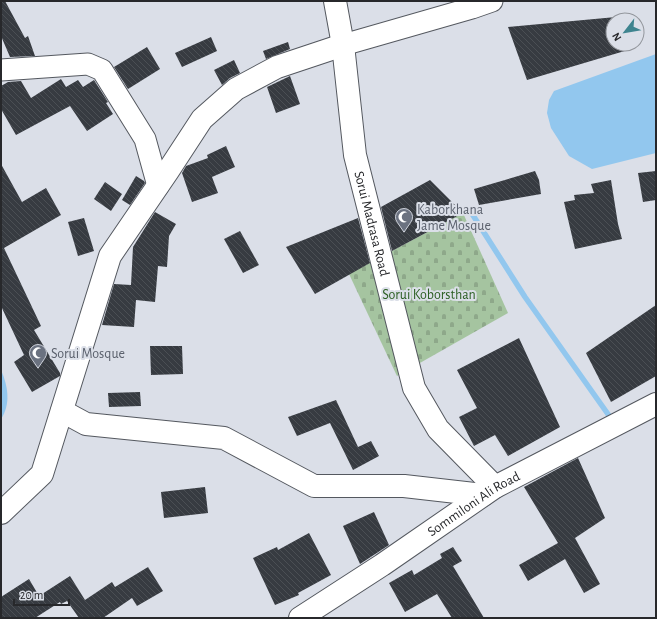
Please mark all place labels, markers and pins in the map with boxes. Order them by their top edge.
place label: Kaborkhana Jame Mosque [417,203,491,233]
mosque icon: Kaborkhana Jame Mosque [394,207,414,232]
mosque icon: Sorui Mosque [28,343,48,368]
place label: Sorui Mosque [51,347,125,361]

